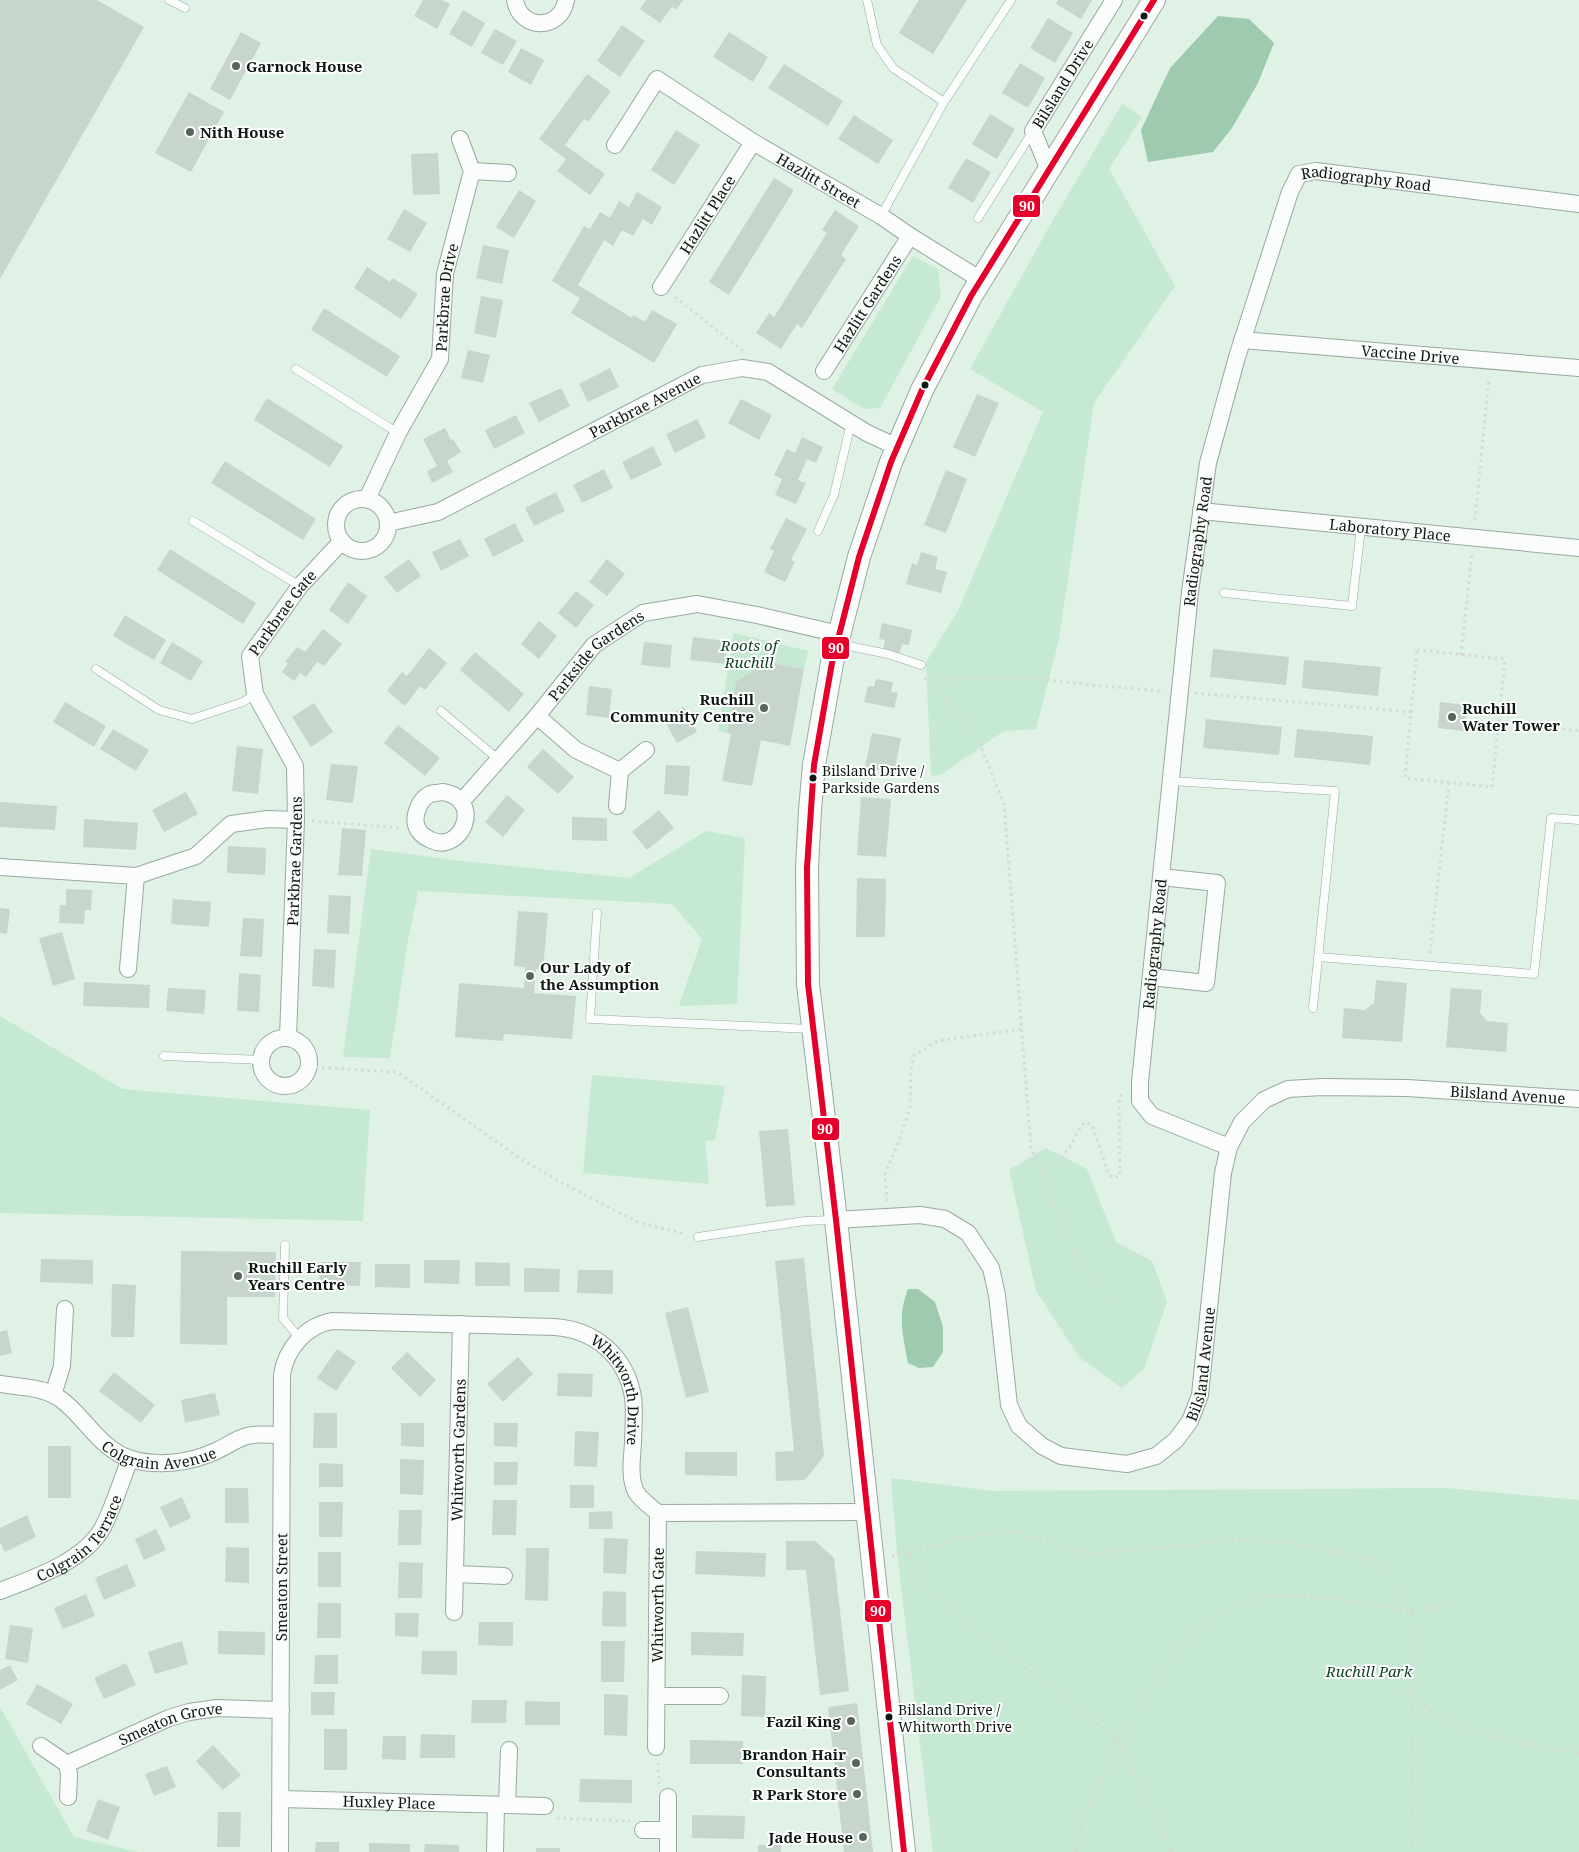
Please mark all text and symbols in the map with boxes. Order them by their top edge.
unlabelled marker [1139,11,1149,21]
street label: Bilsland Drive [1027,35,1098,132]
place label: Garnock House [246,56,362,76]
marker: Garnock House [230,60,242,72]
place label: Nith House [200,122,284,142]
marker: Nith House [184,126,196,138]
street label: Hazlitt Street [773,148,864,212]
street label: Radiography Road [1299,161,1432,195]
street label: Hazlitt Place [675,171,740,258]
line badge: 90 [1012,194,1041,218]
text: 90 [1019,196,1035,215]
street label: Parkbrae Drive [430,241,463,352]
street label: Hazlitt Gardens [828,251,906,356]
street label: Vaccine Drive [1361,340,1460,368]
street label: Parkbrae Avenue [585,367,704,442]
unlabelled marker [920,380,930,390]
street label: Radiography Road [1179,475,1216,607]
street label: Laboratory Place [1328,514,1452,545]
street label: Parkbrae Gate [244,565,320,659]
street label: Parkside Gardens [543,605,648,705]
park label: Roots of Ruchill [720,635,781,672]
line badge: 90 [821,636,850,660]
text: 90 [828,638,844,657]
place label: Ruchill Community Centre [610,689,755,726]
place label: Ruchill Water Tower [1462,698,1560,735]
marker: Ruchill Community Centre [758,702,770,714]
marker: Ruchill Water Tower [1446,711,1458,723]
place label: Bilsland Drive / Parkside Gardens [822,761,940,797]
marker: Bilsland Drive / Parkside Gardens [808,773,818,783]
street label: Parkbrae Gardens [282,796,306,926]
street label: Radiography Road [1137,878,1171,1010]
place label: Our Lady of the Assumption [540,957,659,994]
marker: Our Lady of the Assumption [524,970,536,982]
street label: Bilsland Avenue [1449,1081,1566,1108]
line badge: 90 [811,1117,840,1141]
text: 90 [817,1119,833,1138]
place label: Ruchill Early Years Centre [248,1257,347,1294]
marker: Ruchill Early Years Centre [232,1270,244,1282]
street label: Bilsland Avenue [1181,1306,1219,1424]
street label: Whitworth Drive [587,1329,644,1445]
street label: Whitworth Gardens [446,1378,470,1522]
street label: Colgrain Avenue [98,1435,219,1473]
street label: Colgrain Terrace [33,1492,126,1586]
street label: Smeaton Street [271,1533,291,1641]
street label: Whitworth Gate [647,1547,668,1663]
line badge: 90 [864,1599,892,1623]
text: 90 [870,1601,886,1620]
park label: Ruchill Park [1325,1661,1413,1681]
street label: Smeaton Grove [115,1698,223,1750]
place label: Bilsland Drive / Whitworth Drive [898,1700,1012,1736]
place label: Fazil King [766,1711,842,1731]
marker: Bilsland Drive / Whitworth Drive [884,1712,894,1722]
marker: Fazil King [845,1715,857,1727]
place label: Brandon Hair Consultants [742,1744,846,1781]
marker: Brandon Hair Consultants [850,1757,862,1769]
place label: R Park Store [752,1784,847,1804]
marker: R Park Store [851,1788,863,1800]
street label: Huxley Place [342,1791,436,1813]
place label: Jade House [768,1827,853,1847]
marker: Jade House [857,1831,869,1843]

